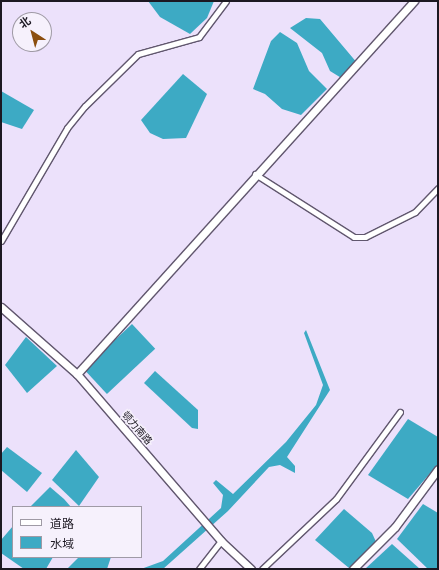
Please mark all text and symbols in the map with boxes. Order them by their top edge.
north arrow [12,12,52,52]
text: 北 [17,14,34,31]
street label: 顿力南路 [119,409,155,447]
legend [12,506,142,558]
text: 道路 [50,517,74,531]
text: 水域 [50,537,74,551]

